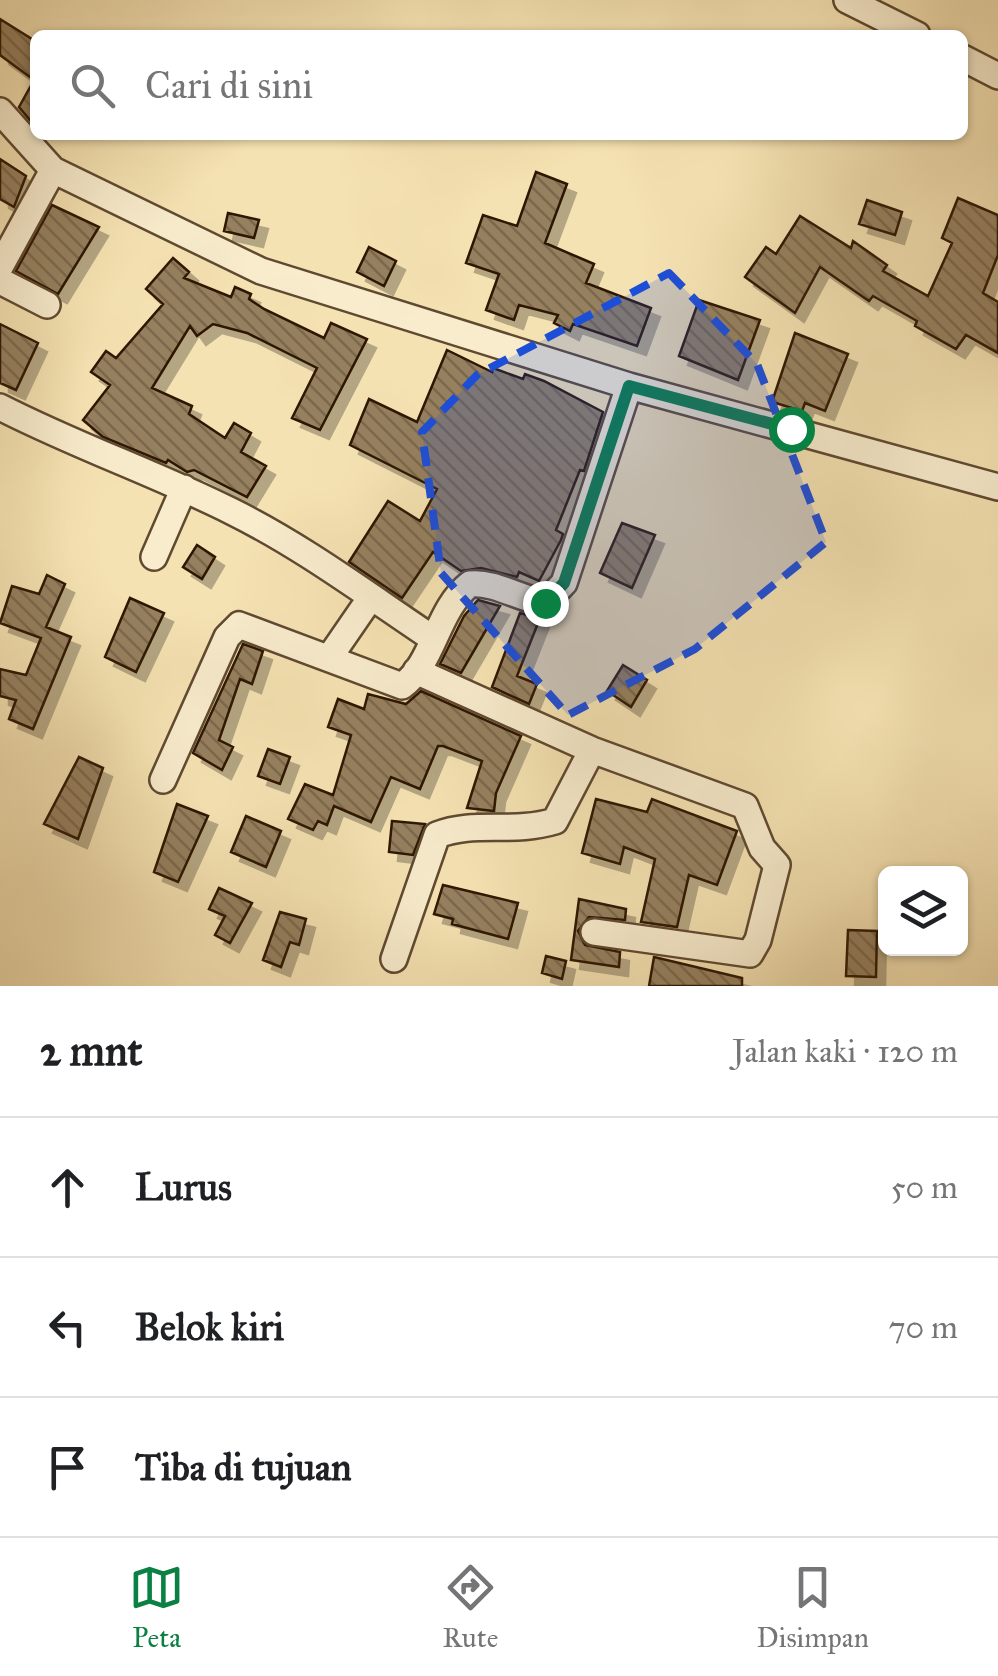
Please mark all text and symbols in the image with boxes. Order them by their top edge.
search box [30,30,968,140]
icon: search [65,58,120,113]
text: Cari di sini [145,62,313,108]
route start [769,407,815,453]
route end [523,581,569,627]
map controls [878,866,968,956]
button: layers [878,866,968,956]
text: 2 mnt [40,1025,142,1077]
text: Jalan kaki · 120 m [732,1032,958,1071]
icon: ahead [40,1160,95,1215]
text: Lurus [135,1164,232,1210]
text: 50 m [891,1168,958,1207]
icon: left [40,1300,95,1355]
text: Belok kiri [135,1304,284,1350]
text: 70 m [889,1308,958,1347]
icon: arrive [40,1440,95,1495]
text: Tiba di tujuan [135,1444,352,1490]
tab: Peta [129,1560,184,1655]
tab: Rute [442,1560,498,1655]
tab: Disimpan [757,1560,869,1655]

